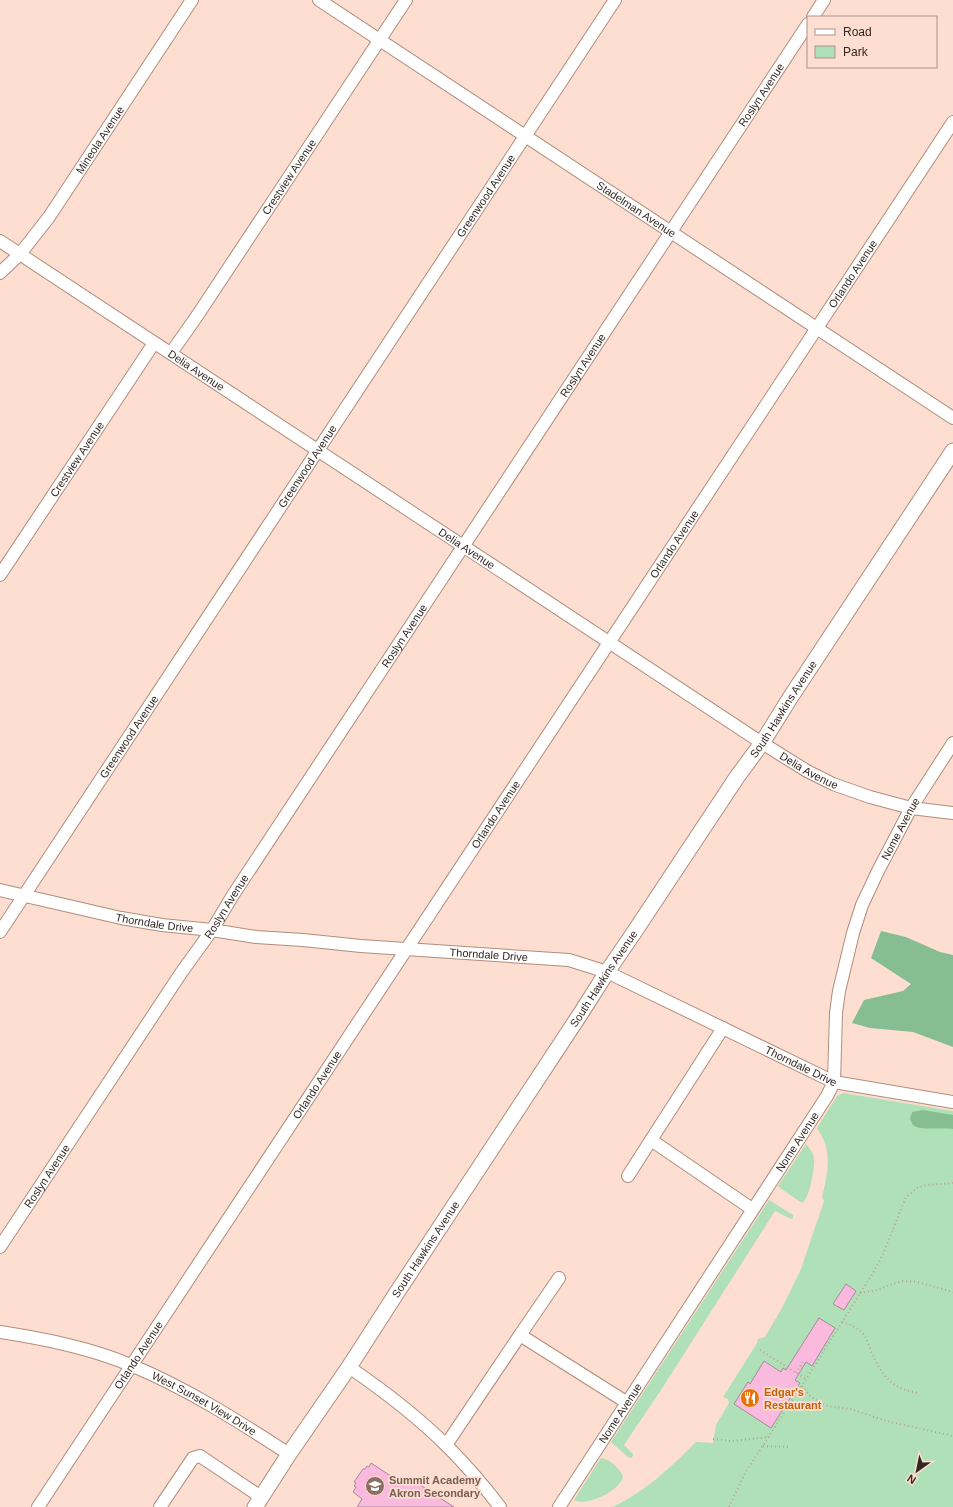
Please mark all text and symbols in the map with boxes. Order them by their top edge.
legend [807,16,937,68]
text: Road [843,25,872,39]
text: Park [843,45,869,59]
street label: Roslyn Avenue [736,61,786,129]
street label: Mineola Avenue [73,104,126,176]
street label: Crestview Avenue [260,137,318,217]
street label: Greenwood Avenue [454,152,517,239]
street label: Stadelman Avenue [594,179,678,240]
street label: Orlando Avenue [826,238,879,310]
street label: Roslyn Avenue [558,331,608,399]
street label: Delia Avenue [166,347,227,393]
street label: Crestview Avenue [48,419,106,499]
street label: Greenwood Avenue [276,423,339,510]
street label: Orlando Avenue [647,508,701,580]
street label: Delia Avenue [436,526,497,571]
street label: Roslyn Avenue [379,602,429,670]
street label: South Hawkins Avenue [747,658,819,760]
street label: Greenwood Avenue [97,693,160,780]
street label: Delia Avenue [778,750,840,791]
street label: Orlando Avenue [469,778,522,851]
street label: Nome Avenue [879,795,922,862]
street label: Roslyn Avenue [202,872,251,941]
street label: Thorndale Drive [114,911,194,934]
street label: South Hawkins Avenue [568,928,640,1029]
street label: Thorndale Drive [449,946,528,963]
street label: Thorndale Drive [763,1044,839,1089]
street label: Orlando Avenue [290,1049,344,1121]
street label: Nome Avenue [773,1110,821,1174]
street label: Roslyn Avenue [22,1142,72,1210]
street label: South Hawkins Avenue [389,1199,462,1300]
street label: Orlando Avenue [112,1319,165,1391]
street label: West Sunset View Drive [150,1369,258,1437]
street label: Nome Avenue [596,1381,644,1445]
place label: Edgar's Restaurant [764,1386,822,1411]
restaurant icon: Edgar's Restaurant [739,1387,761,1409]
north arrow [897,1451,937,1491]
text: N [905,1472,918,1487]
place label: Summit Academy Akron Secondary [389,1474,482,1499]
school or university icon: Summit Academy Akron Secondary [364,1475,386,1497]

